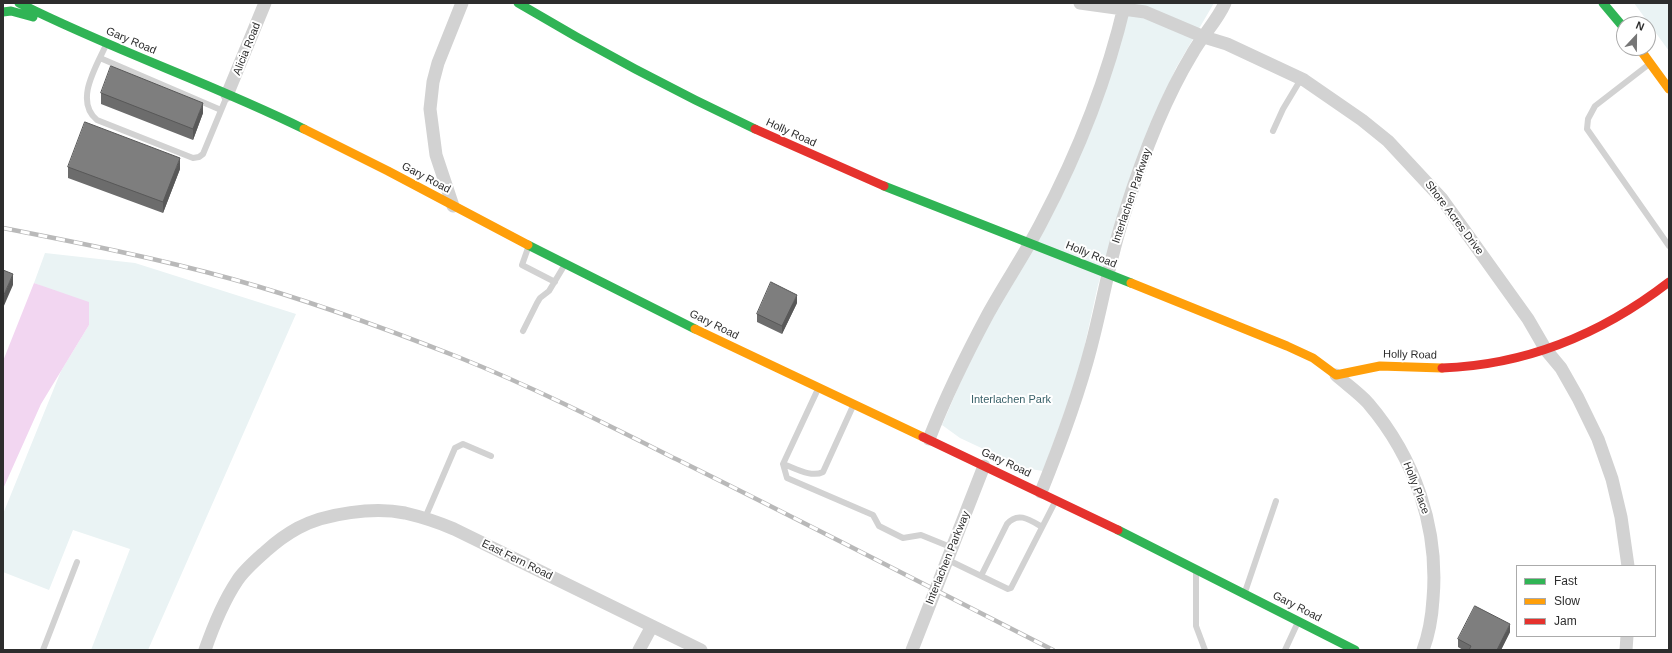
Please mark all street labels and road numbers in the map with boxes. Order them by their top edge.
street label: Alicia Road [230,21,264,77]
street label: Gary Road [104,25,158,57]
street label: Holly Road [764,116,818,150]
street label: Interlachen Parkway [1110,147,1154,245]
street label: Gary Road [399,160,453,196]
street label: Shore Acres Drive [1422,178,1486,258]
street label: Holly Road [1064,239,1118,271]
street label: Gary Road [687,307,741,343]
street label: Holly Road [1383,348,1437,362]
street label: Gary Road [979,446,1033,480]
street label: Holly Place [1400,460,1432,516]
street label: Interlachen Parkway [923,509,973,607]
street label: East Fern Road [479,537,555,583]
street label: Gary Road [1270,589,1324,625]

